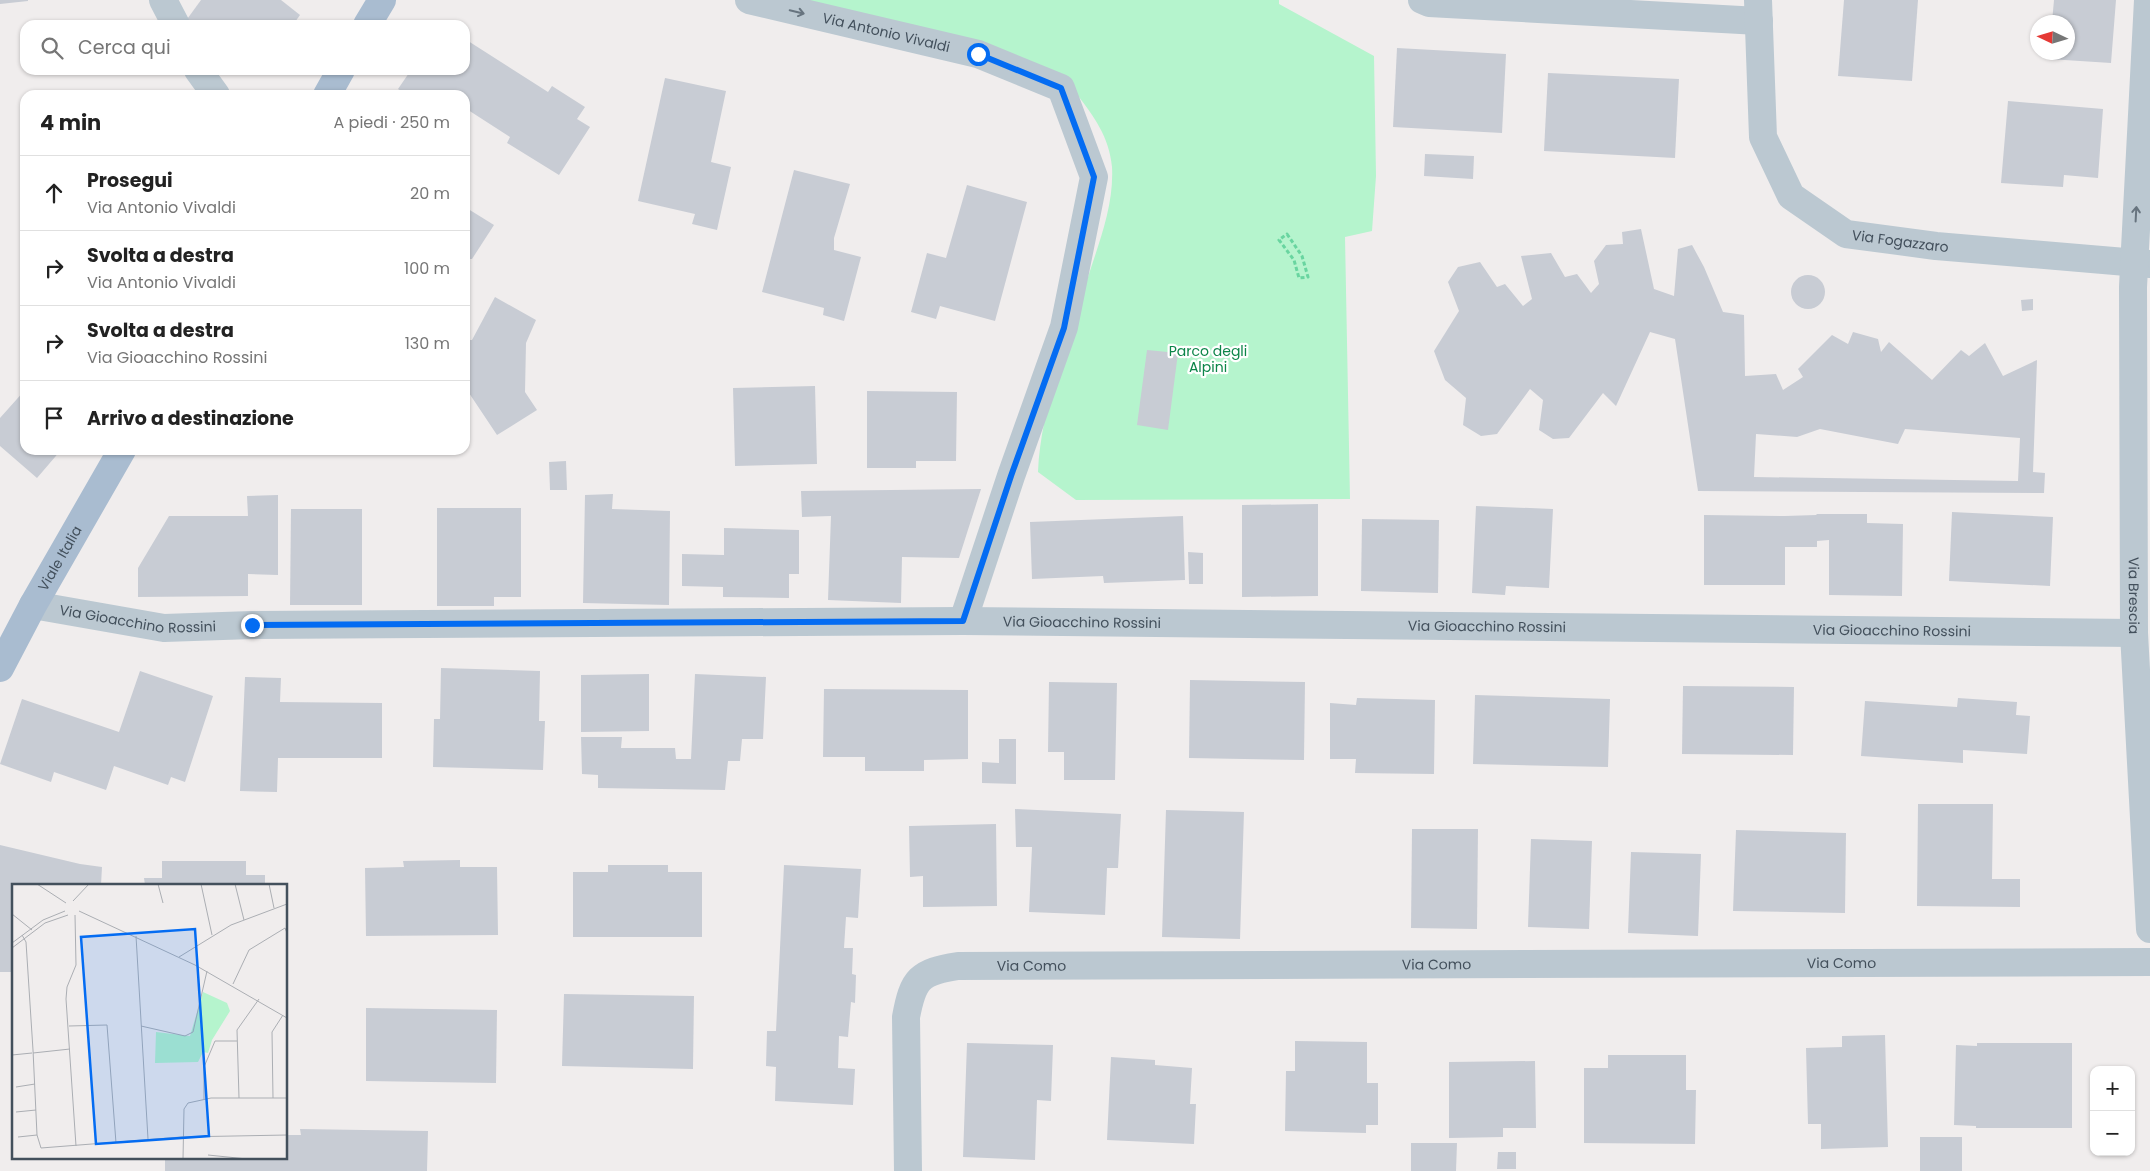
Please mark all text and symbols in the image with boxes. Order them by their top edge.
one-way arrow [788,8,804,17]
street label: Via Antonio Vivaldi [820,8,952,57]
north arrow [2030,15,2075,60]
search box [20,20,470,75]
icon: search [38,34,66,62]
text: Cerca qui [78,34,171,61]
route start [967,43,990,66]
text: 4 min [40,108,101,137]
text: A piedi · 250 m [334,111,450,134]
text: Prosegui [87,167,173,194]
icon: ahead [40,179,68,207]
text: 20 m [410,182,450,205]
text: Via Antonio Vivaldi [87,196,236,219]
one-way arrow [2132,206,2141,222]
street label: Via Fogazzaro [1851,225,1950,257]
text: Svolta a destra [87,242,234,269]
icon: right [40,254,68,282]
text: 100 m [404,257,450,280]
text: Via Antonio Vivaldi [87,271,236,294]
text: Svolta a destra [87,317,234,344]
icon: right [40,329,68,357]
text: 130 m [405,332,450,355]
park label: Parco degli Alpini [1169,341,1247,377]
text: Via Gioacchino Rossini [87,346,267,369]
icon: arrive [40,404,68,432]
text: Arrivo a destinazione [87,405,294,432]
street label: Viale Italia [33,522,87,595]
street label: Via Brescia [2124,557,2144,634]
street label: Via Gioacchino Rossini [58,600,216,638]
street label: Via Gioacchino Rossini [1003,611,1161,633]
route end [241,614,264,637]
street label: Via Gioacchino Rossini [1408,616,1566,637]
street label: Via Gioacchino Rossini [1813,620,1971,641]
inset map [12,884,288,1158]
street label: Via Como [1807,953,1876,973]
street label: Via Como [1402,954,1471,975]
street label: Via Como [997,956,1066,976]
map controls [2090,1066,2135,1156]
button: + [2090,1066,2135,1111]
button: − [2090,1111,2135,1156]

